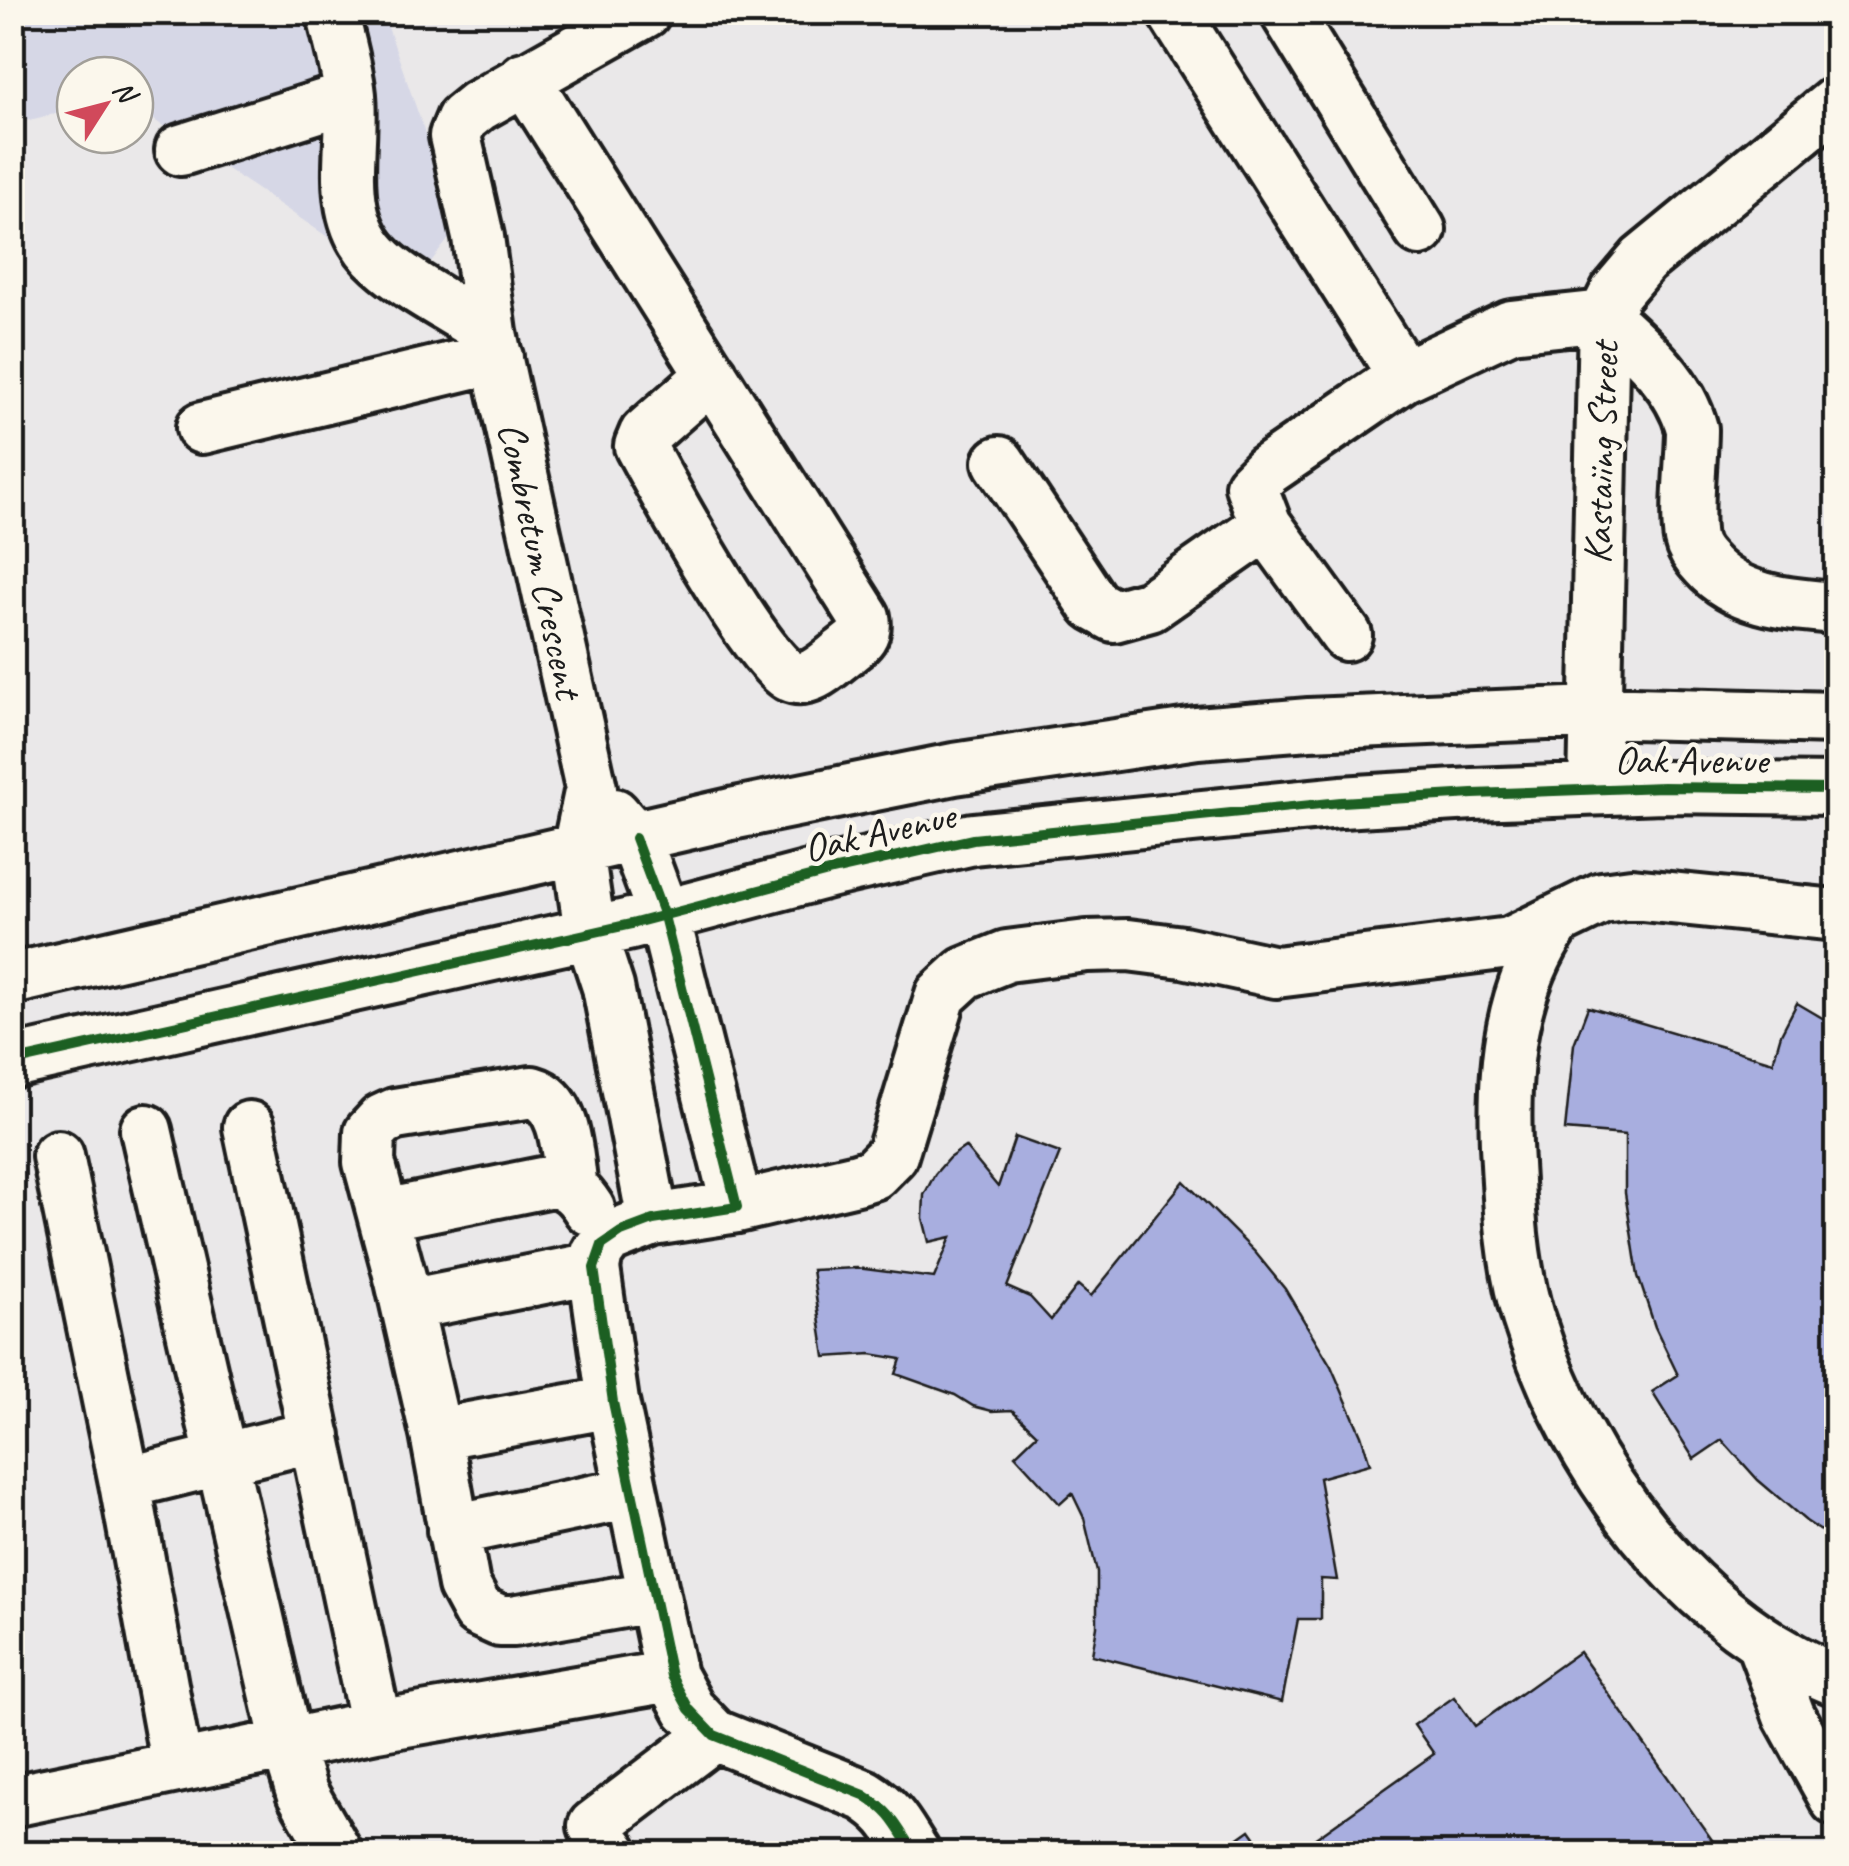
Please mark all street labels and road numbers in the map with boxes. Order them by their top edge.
street label: Kastaiing Street [1572,338,1630,565]
street label: Combretum Crescent [486,418,594,706]
street label: Oak Avenue [1614,735,1771,785]
street label: Oak Avenue [799,790,963,874]

